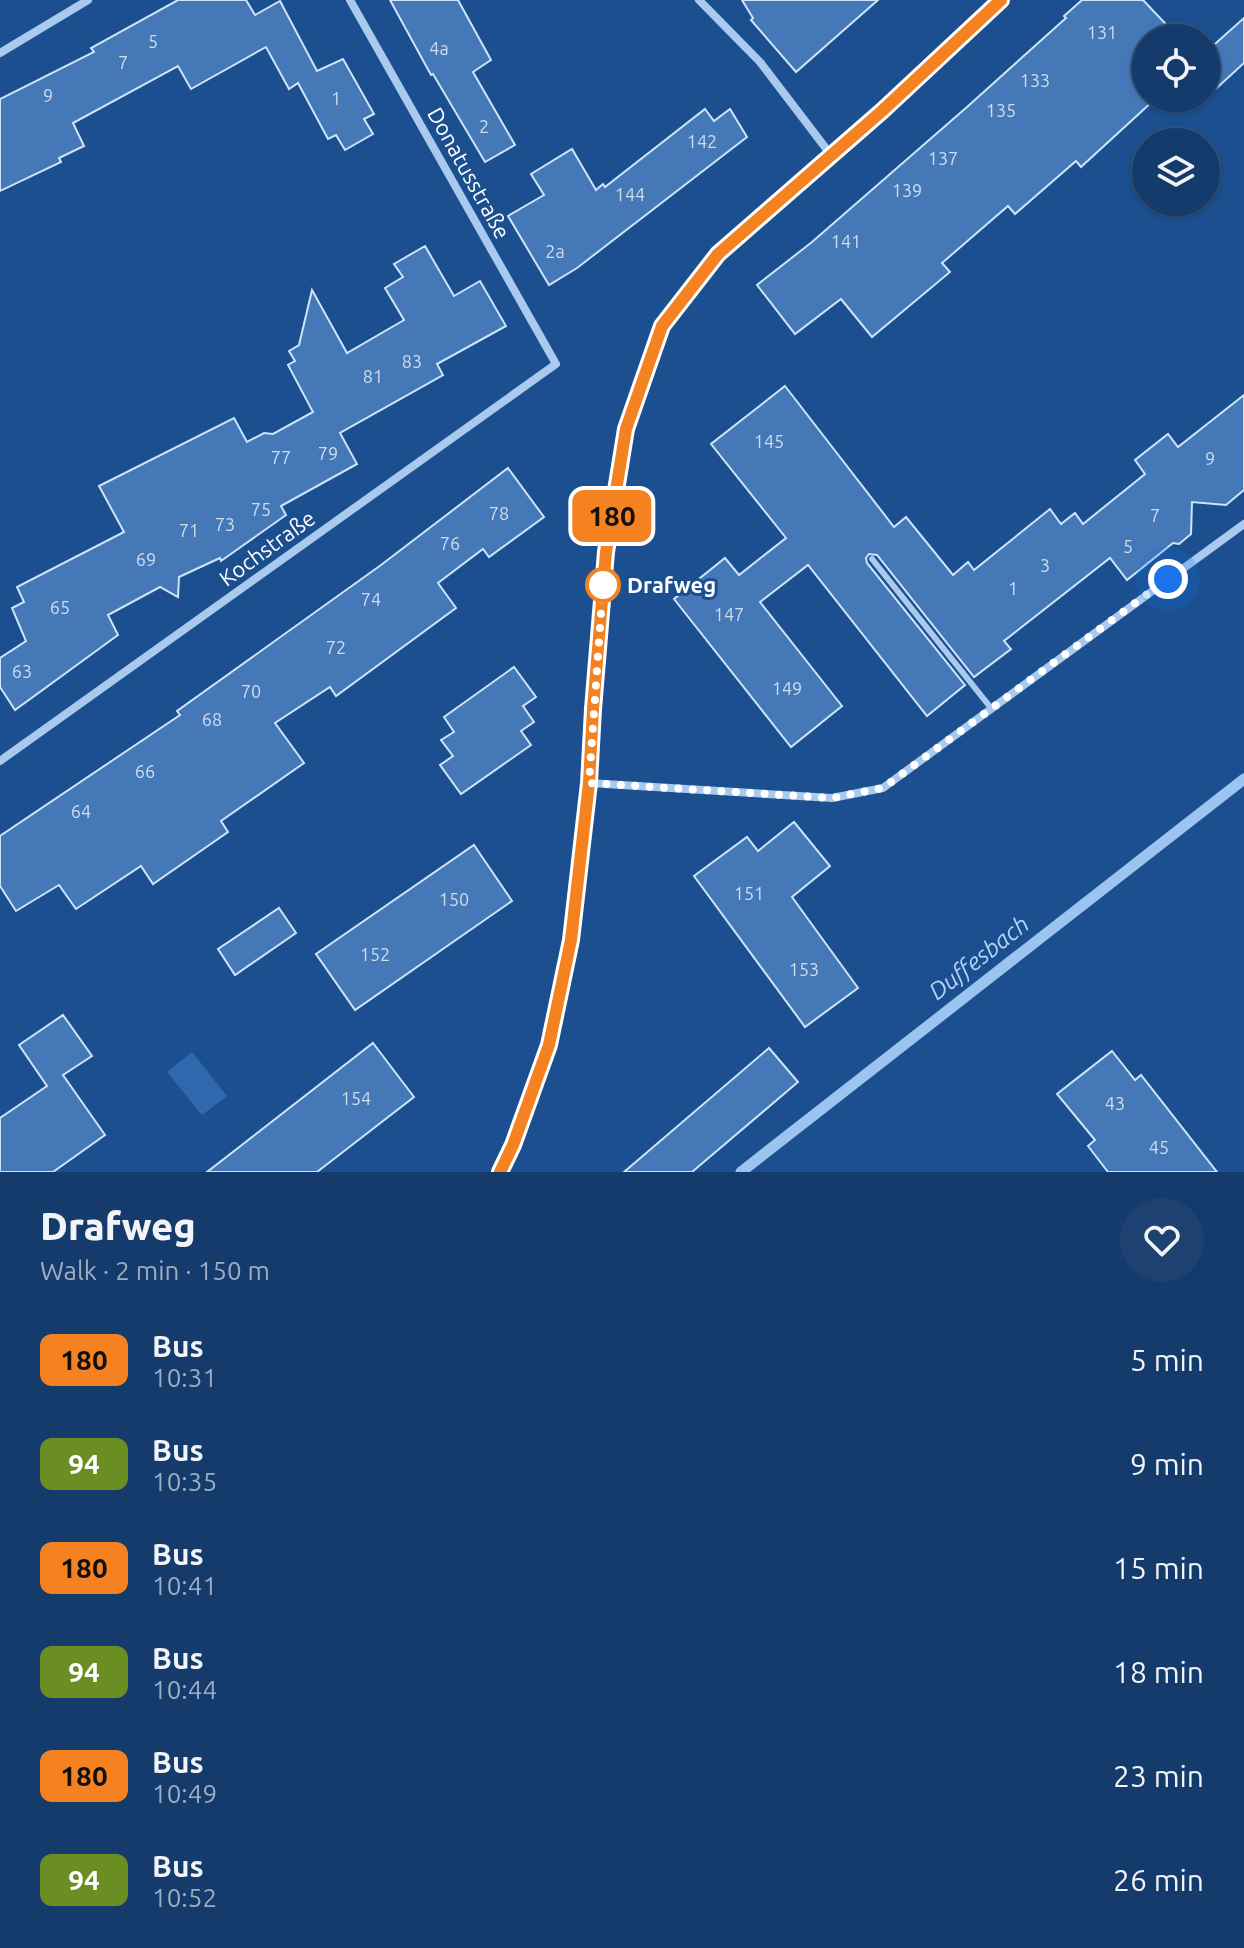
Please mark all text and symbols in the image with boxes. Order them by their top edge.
house number: 131 [1087,22,1117,42]
map controls [1132,24,1220,216]
button: locate [1132,24,1220,112]
house number: 5 [148,31,158,51]
house number: 4a [429,38,449,58]
house number: 7 [118,52,128,72]
house number: 133 [1020,70,1050,90]
house number: 9 [43,85,53,105]
house number: 1 [331,88,341,108]
house number: 135 [986,100,1016,120]
street label: Donatusstraße [423,103,516,243]
house number: 2 [479,116,489,136]
button: layers [1132,128,1220,216]
house number: 142 [687,131,717,151]
house number: 137 [928,148,958,168]
house number: 139 [892,180,922,200]
house number: 144 [615,184,645,204]
house number: 141 [831,231,861,251]
house number: 2a [545,241,565,261]
house number: 83 [402,351,422,371]
house number: 81 [363,366,383,386]
house number: 145 [754,431,784,451]
house number: 79 [318,443,338,463]
house number: 77 [271,447,291,467]
house number: 9 [1205,448,1215,468]
line badge: 180 [566,490,658,542]
house number: 75 [251,499,271,519]
text: 180 [588,500,636,531]
house number: 78 [489,503,509,523]
street label: Kochstraße [214,505,319,591]
house number: 7 [1150,505,1160,525]
house number: 73 [215,514,235,534]
house number: 71 [179,520,199,540]
house number: 76 [440,533,460,553]
house number: 5 [1123,536,1133,556]
house number: 69 [136,549,156,569]
house number: 3 [1040,555,1050,575]
your location [1148,559,1188,599]
marker: Drafweg [586,568,620,602]
place label: Drafweg [627,572,716,597]
house number: 1 [1008,578,1018,598]
house number: 74 [361,589,381,609]
house number: 65 [50,597,70,617]
house number: 147 [714,604,744,624]
house number: 72 [326,637,346,657]
house number: 63 [12,661,32,681]
house number: 149 [772,678,802,698]
house number: 70 [241,681,261,701]
house number: 68 [202,709,222,729]
house number: 66 [135,761,155,781]
house number: 64 [71,801,91,821]
house number: 151 [734,883,764,903]
house number: 150 [439,889,469,909]
water label: Duffesbach [923,910,1034,1005]
house number: 152 [360,944,390,964]
house number: 153 [789,959,819,979]
house number: 154 [341,1088,371,1108]
house number: 43 [1105,1093,1125,1113]
house number: 45 [1149,1137,1169,1157]
button: heart [1120,1198,1204,1282]
text: Drafweg [40,1205,196,1247]
text: Walk · 2 min · 150 m [40,1256,270,1285]
text: Bus [152,1329,204,1363]
text: 5 min [1130,1343,1204,1377]
text: 180 [60,1344,108,1375]
text: 10:31 [152,1363,217,1392]
text: Bus [152,1433,204,1467]
text: 9 min [1130,1447,1204,1481]
text: 94 [68,1448,100,1479]
text: 10:35 [152,1467,217,1496]
text: Bus [152,1537,204,1571]
text: 15 min [1113,1551,1204,1585]
text: 180 [60,1552,108,1583]
text: 10:41 [152,1571,217,1600]
text: Bus [152,1641,204,1675]
text: 18 min [1113,1655,1204,1689]
text: 94 [68,1656,100,1687]
text: 10:44 [152,1675,217,1704]
text: Bus [152,1745,204,1779]
text: 23 min [1113,1759,1204,1793]
text: 180 [60,1760,108,1791]
text: 10:49 [152,1779,217,1808]
text: Bus [152,1849,204,1883]
text: 26 min [1113,1863,1204,1897]
text: 94 [68,1864,100,1895]
text: 10:52 [152,1883,217,1912]

